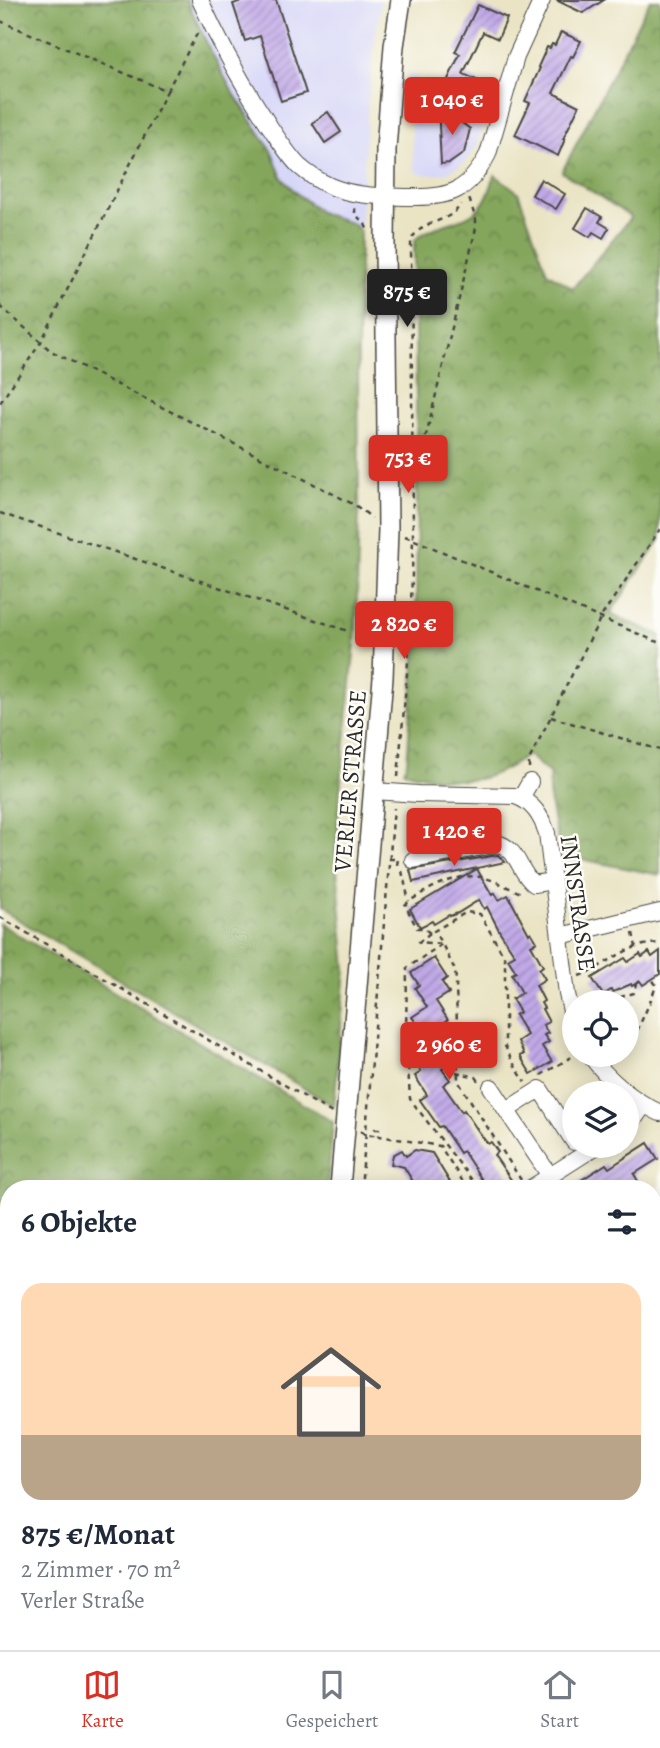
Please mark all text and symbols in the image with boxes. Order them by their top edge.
pin: 1 040 € [387,78,517,137]
text: 1 040 € [420,84,484,115]
pin: 875 € [358,270,456,329]
text: 875 € [383,276,431,307]
pin: 753 € [359,435,457,495]
text: 753 € [385,442,431,473]
pin: 2 820 € [339,602,469,661]
text: 2 820 € [371,608,437,639]
street label: VERLER STRASSE [326,689,374,874]
pin: 1 420 € [389,808,519,868]
text: 1 420 € [423,815,485,846]
street label: INNSTRASSE [553,833,603,973]
map controls [562,990,639,1158]
button: locate [562,990,639,1067]
pin: 2 960 € [384,1023,514,1082]
text: 2 960 € [416,1029,482,1060]
button: layers [562,1081,639,1158]
text: 6 Objekte [21,1202,137,1242]
icon: filters [603,1203,641,1241]
icon: home [268,1329,394,1455]
text: 875 €/Monat [21,1514,175,1554]
text: 2 Zimmer · 70 m² [21,1554,180,1585]
text: Verler Straße [21,1585,145,1616]
tab: Karte [81,1666,124,1734]
tab: Gespeichert [286,1666,378,1734]
tab: Start [540,1666,579,1734]

